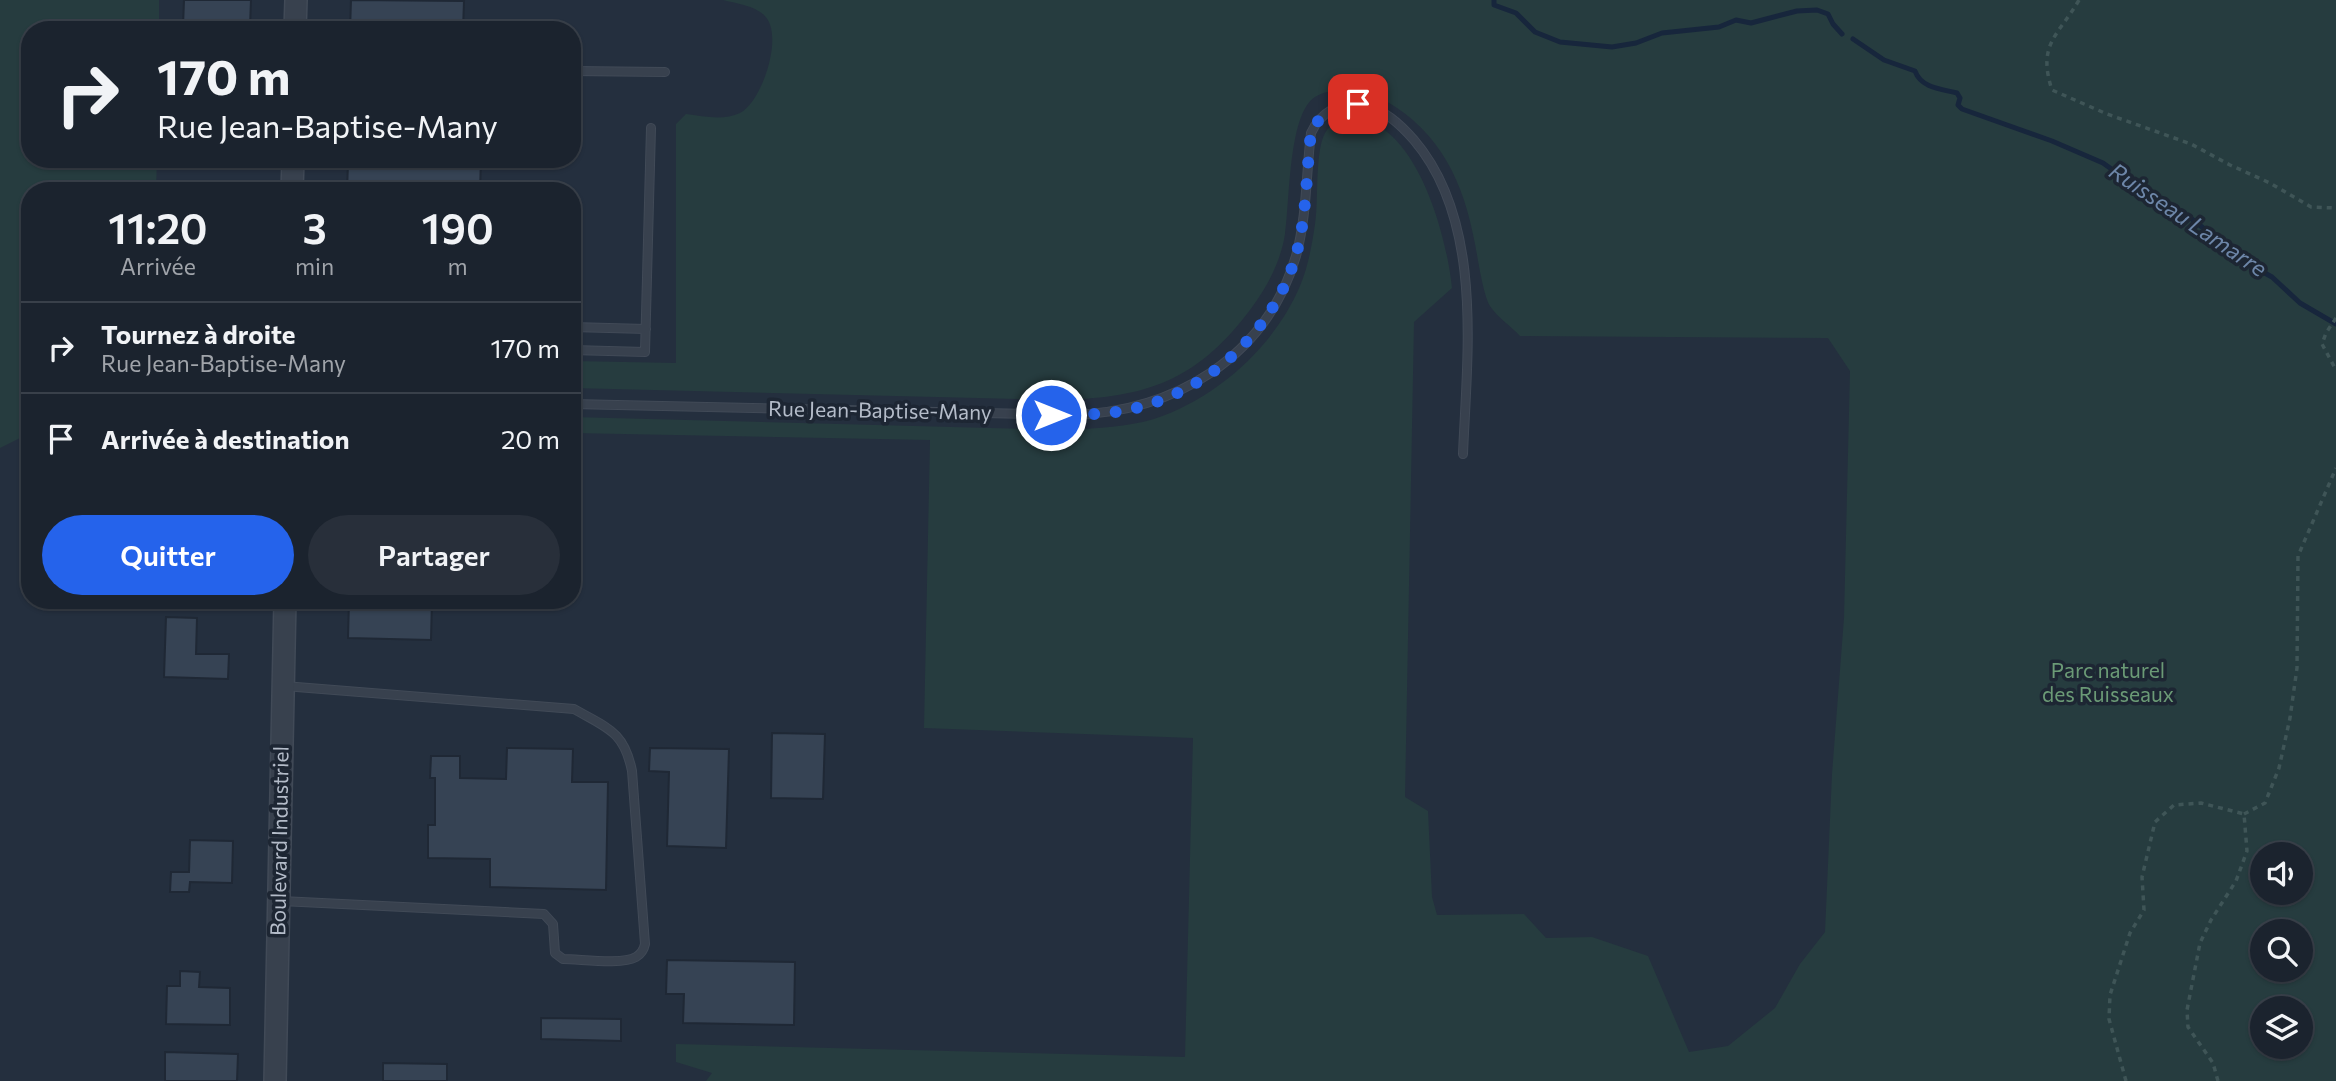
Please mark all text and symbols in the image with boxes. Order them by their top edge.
text: 170 m [157,45,290,105]
icon: right [42,49,133,140]
pin [1328,74,1388,134]
icon: arrive [1339,85,1377,123]
text: Rue Jean-Baptise-Many [157,105,498,145]
water label: Ruisseau Lamarre [2105,156,2273,282]
text: 11:20 [108,201,208,253]
text: 3 [302,201,327,253]
text: 190 [421,201,494,253]
text: Arrivée [120,252,196,280]
text: min [295,252,334,280]
text: m [448,252,468,280]
text: Tournez à droite [101,318,296,349]
icon: right [42,329,80,367]
text: 170 m [491,332,560,363]
text: Rue Jean-Baptise-Many [101,349,346,377]
position arrow [1014,378,1088,452]
street label: Rue Jean-Baptise-Many [768,395,992,424]
icon: arrive [42,420,80,458]
text: Arrivée à destination [101,423,349,454]
text: 20 m [501,423,560,454]
button: Quitter [42,515,294,595]
button: Partager [308,515,560,595]
park label: Parc naturel des Ruisseaux [2042,657,2174,706]
street label: Boulevard Industriel [264,746,293,936]
map controls [2250,842,2313,1059]
button: sound [2250,842,2313,905]
button: search [2250,919,2313,982]
button: layers [2250,996,2313,1059]

